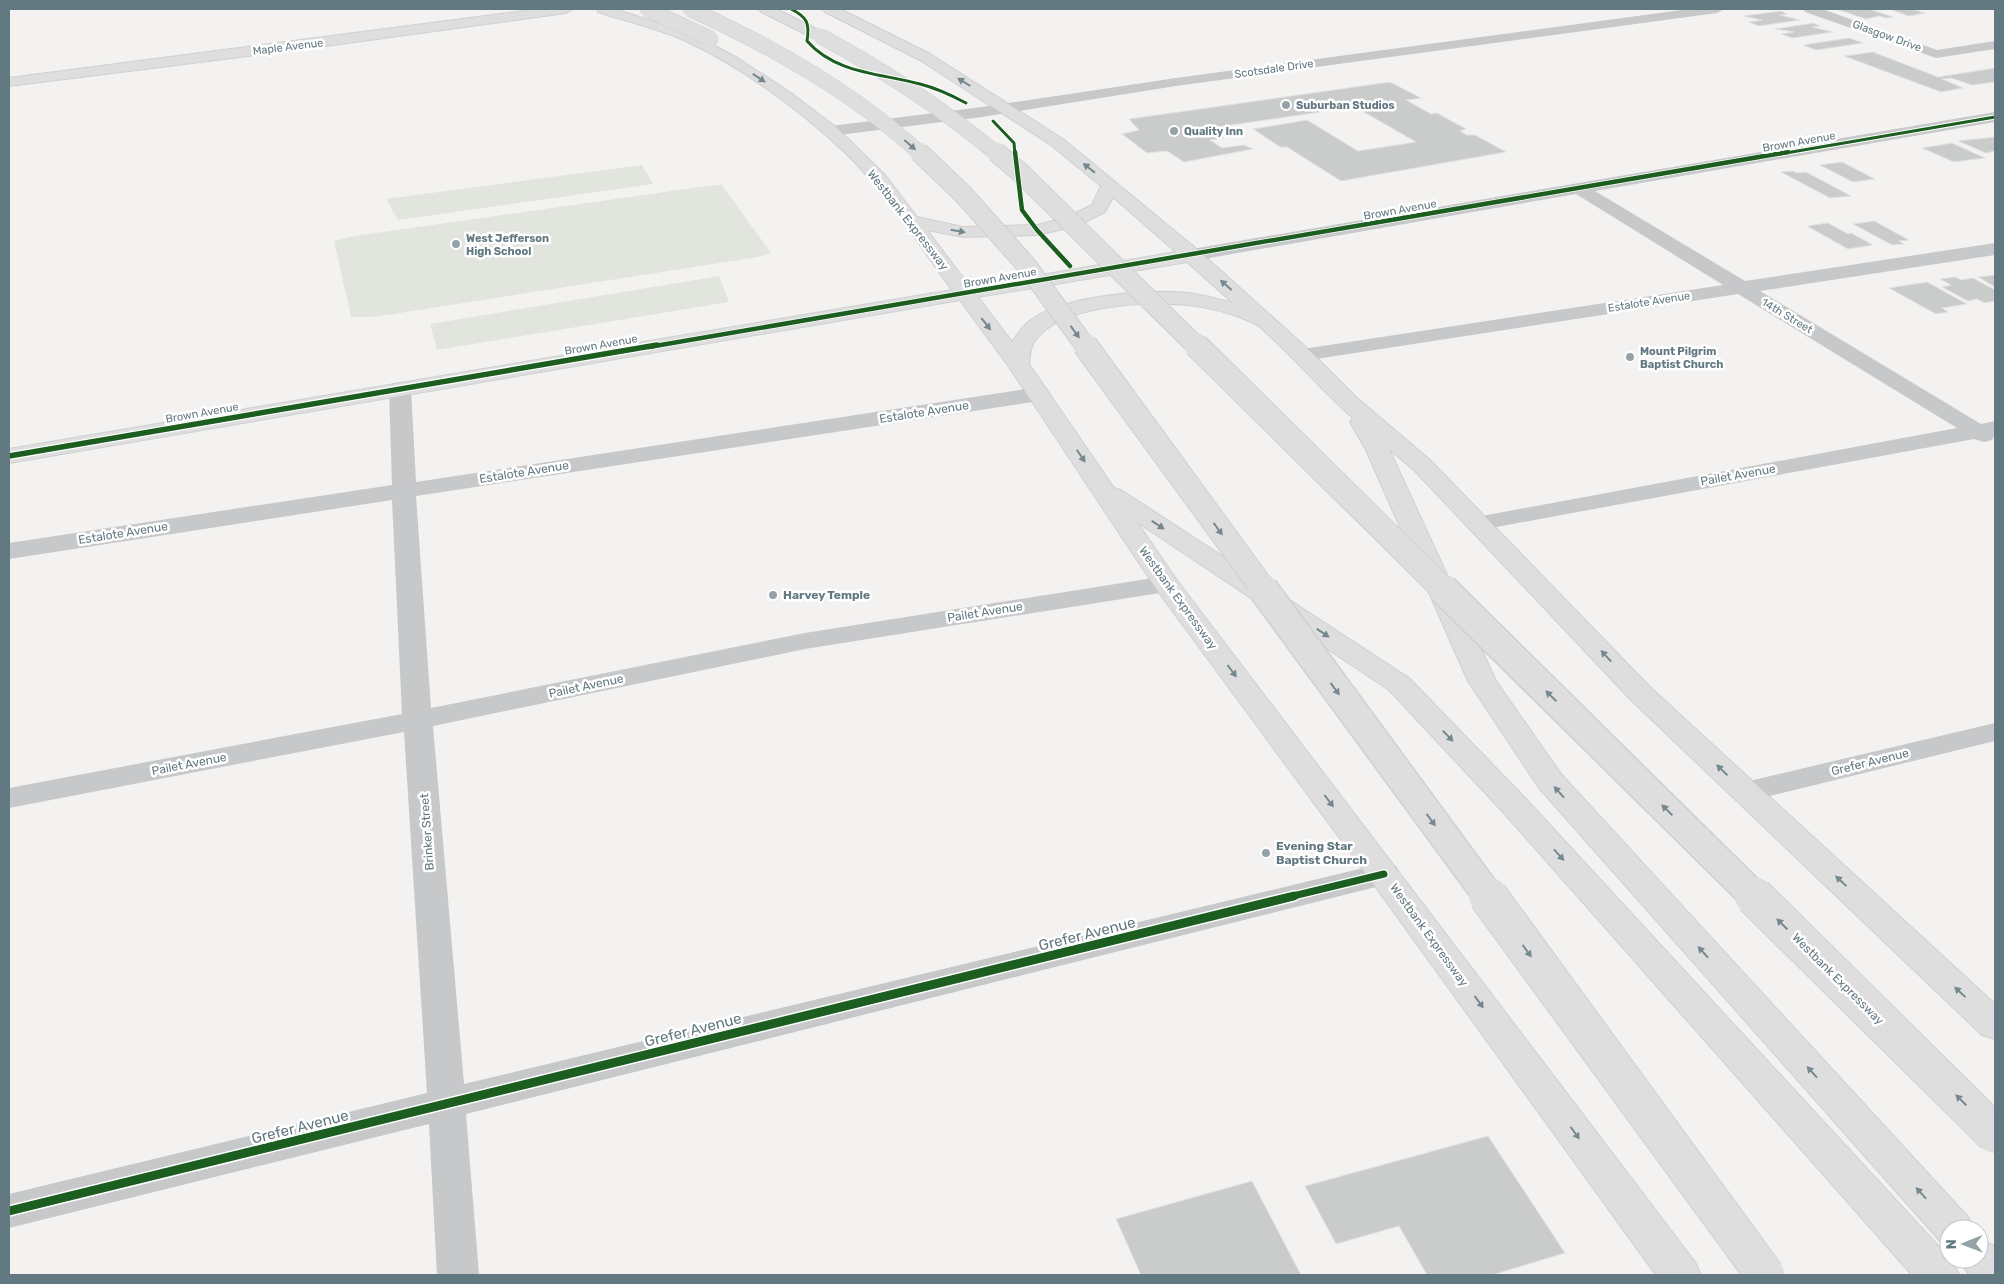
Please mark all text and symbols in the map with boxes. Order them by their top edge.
street label: Glasgow Drive [1851,18,1923,54]
street label: Maple Avenue [252,36,324,58]
street label: Scotsdale Drive [1234,57,1314,81]
one-way arrow [752,73,766,83]
one-way arrow [957,77,971,86]
marker: Suburban Studios [1280,99,1292,111]
place label: Suburban Studios [1296,99,1395,112]
marker: Quality Inn [1168,125,1180,137]
place label: Quality Inn [1184,125,1243,138]
street label: Brown Avenue [1761,129,1837,155]
one-way arrow [904,140,917,151]
one-way arrow [1083,162,1096,173]
street label: Westbank Expressway [864,167,952,273]
street label: Brown Avenue [1362,197,1438,223]
one-way arrow [951,227,967,235]
place label: West Jefferson High School [466,232,549,258]
marker: West Jefferson High School [450,238,462,250]
street label: Brown Avenue [962,265,1038,291]
one-way arrow [1220,279,1232,291]
street label: Estalote Avenue [1607,289,1691,315]
street label: 14th Street [1759,296,1815,337]
one-way arrow [981,317,992,330]
one-way arrow [1070,325,1080,339]
street label: Brown Avenue [563,332,639,358]
place label: Mount Pilgrim Baptist Church [1640,345,1723,371]
marker: Mount Pilgrim Baptist Church [1624,351,1636,363]
street label: Estalote Avenue [878,398,970,426]
street label: Brown Avenue [164,400,240,426]
one-way arrow [1076,449,1086,463]
street label: Estalote Avenue [478,458,570,486]
street label: Pailet Avenue [1699,461,1777,488]
street label: Estalote Avenue [77,519,169,547]
one-way arrow [1152,520,1165,530]
one-way arrow [1213,523,1223,536]
street label: Westbank Expressway [1136,544,1220,652]
place label: Harvey Temple [783,588,870,602]
marker: Harvey Temple [767,589,779,601]
street label: Pailet Avenue [946,599,1024,625]
one-way arrow [1317,628,1330,638]
one-way arrow [1600,651,1612,663]
one-way arrow [1226,664,1237,677]
street label: Pailet Avenue [547,671,625,701]
one-way arrow [1330,682,1340,696]
one-way arrow [1545,690,1557,702]
one-way arrow [1442,730,1454,742]
street label: Grefer Avenue [1830,746,1911,778]
street label: Pailet Avenue [150,750,228,778]
one-way arrow [1716,765,1728,777]
one-way arrow [1553,786,1565,798]
street label: Brinker Street [417,793,437,871]
one-way arrow [1324,794,1335,807]
one-way arrow [1661,804,1673,816]
one-way arrow [1426,813,1436,827]
place label: Evening Star Baptist Church [1276,839,1367,867]
marker: Evening Star Baptist Church [1260,847,1272,859]
one-way arrow [1553,848,1565,860]
one-way arrow [1835,875,1847,887]
street label: Westbank Expressway [1387,881,1471,989]
street label: Grefer Avenue [1037,913,1137,955]
one-way arrow [1777,918,1789,930]
street label: Westbank Expressway [1789,930,1887,1028]
one-way arrow [1522,944,1533,957]
one-way arrow [1697,946,1709,958]
one-way arrow [1954,986,1966,998]
one-way arrow [1473,995,1484,1008]
street label: Grefer Avenue [643,1009,743,1051]
one-way arrow [1806,1067,1818,1079]
one-way arrow [1955,1094,1967,1106]
street label: Grefer Avenue [250,1106,350,1148]
one-way arrow [1570,1126,1580,1140]
one-way arrow [1915,1187,1927,1199]
north arrow [1939,1219,1989,1269]
text: N [1943,1239,1960,1249]

